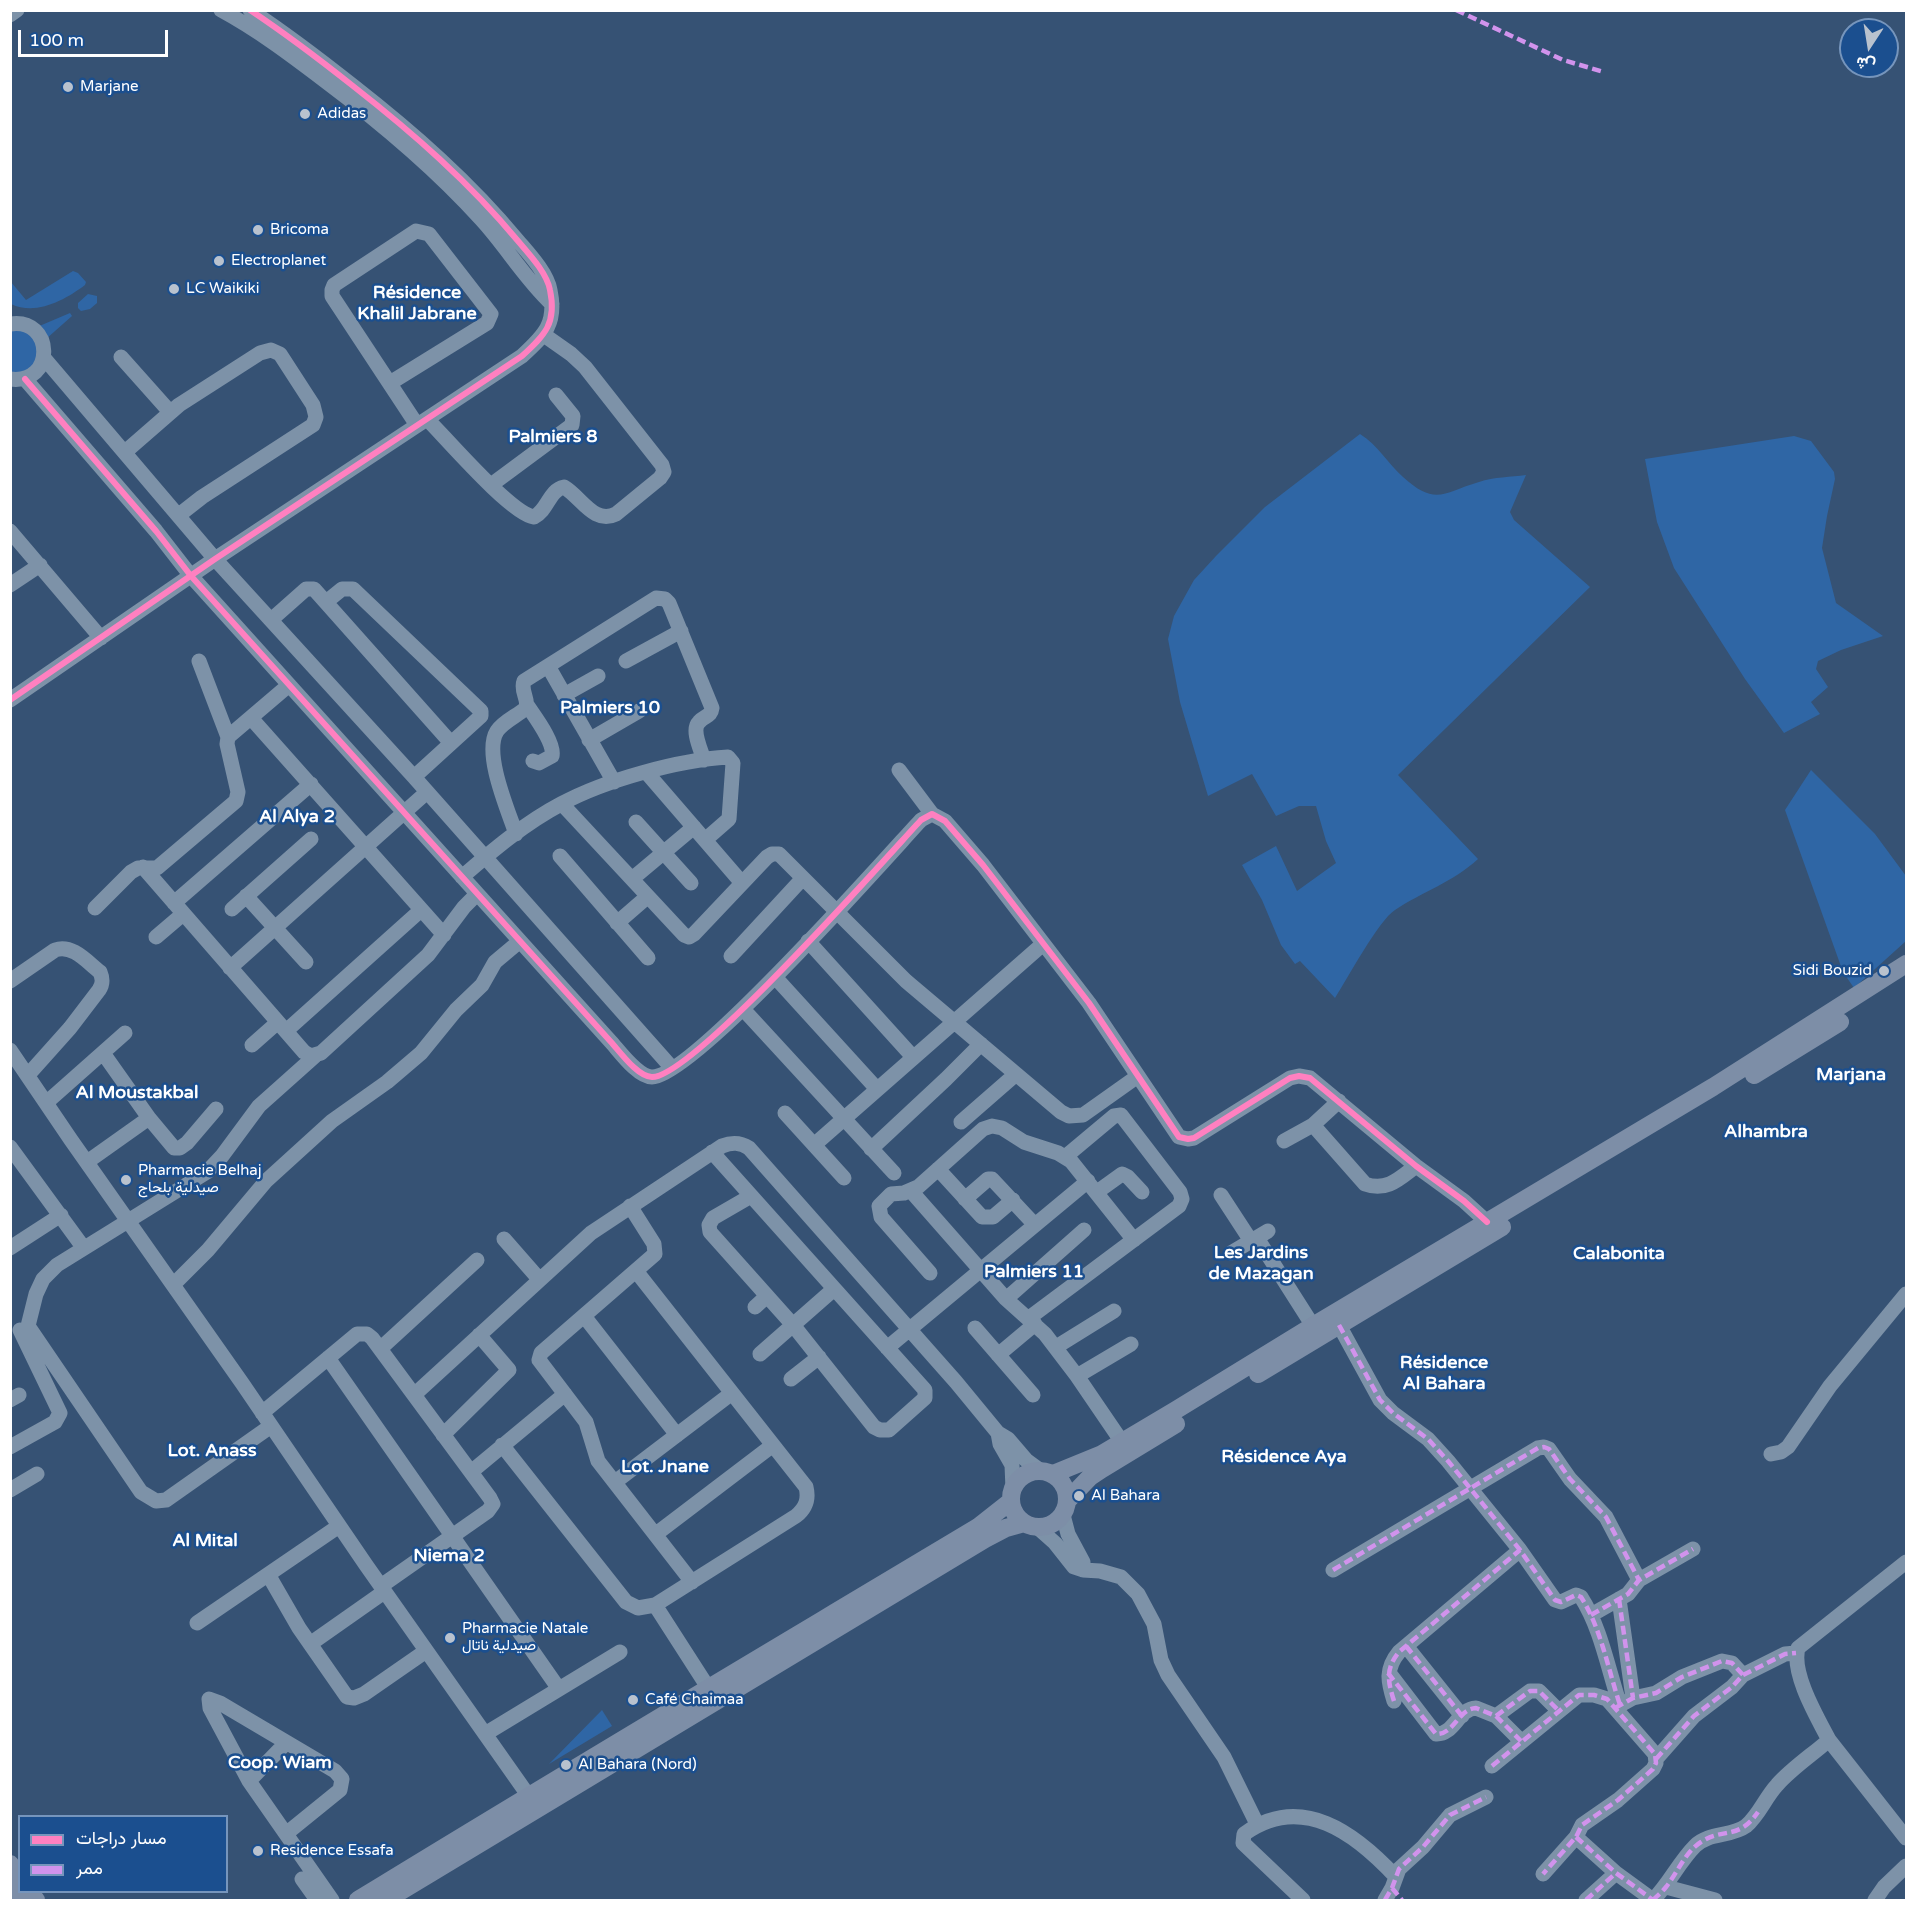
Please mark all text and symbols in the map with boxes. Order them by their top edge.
scale bar [21,18,171,56]
north arrow [1839,18,1899,78]
text: 100 m [29,29,84,51]
text: ش [1854,52,1877,75]
place label: Marjane [80,78,139,96]
marker: Marjane [61,80,75,94]
place label: Adidas [317,105,366,123]
marker: Adidas [298,107,312,121]
place label: Bricoma [270,221,329,239]
marker: Bricoma [251,223,265,237]
place label: Electroplanet [231,252,326,270]
marker: Electroplanet [212,254,226,268]
place label: LC Waikiki [186,280,260,298]
marker: LC Waikiki [167,282,181,296]
district label: Résidence Khalil Jabrane [357,282,477,324]
district label: Palmiers 8 [509,426,597,448]
district label: Palmiers 10 [560,697,660,719]
district label: Al Alya 2 [259,806,335,828]
place label: Sidi Bouzid [1793,962,1872,980]
marker: Sidi Bouzid [1877,964,1891,978]
district label: Marjana [1816,1064,1886,1086]
district label: Al Moustakbal [76,1082,198,1104]
district label: Alhambra [1724,1121,1808,1143]
place label: Pharmacie Belhaj صيدلية بلحاج [138,1162,262,1197]
marker: Pharmacie Belhaj صيدلية بلحاج [119,1173,133,1187]
district label: Les Jardins de Mazagan [1208,1242,1314,1284]
district label: Calabonita [1573,1243,1665,1265]
district label: Palmiers 11 [984,1261,1084,1283]
district label: Résidence Al Bahara [1400,1352,1488,1394]
district label: Lot. Anass [167,1440,257,1462]
district label: Résidence Aya [1221,1446,1347,1468]
district label: Lot. Jnane [621,1456,709,1478]
place label: Al Bahara [1091,1487,1160,1505]
marker: Al Bahara [1072,1489,1086,1503]
district label: Al Mital [172,1530,238,1552]
district label: Niema 2 [413,1545,485,1567]
place label: Pharmacie Natale صيدلية ناتال [462,1620,588,1655]
marker: Pharmacie Natale صيدلية ناتال [443,1631,457,1645]
place label: Café Chaimaa [645,1691,744,1709]
marker: Café Chaimaa [626,1693,640,1707]
district label: Coop. Wiam [228,1752,332,1774]
place label: Al Bahara (Nord) [578,1756,697,1774]
marker: Al Bahara (Nord) [559,1758,573,1772]
legend [18,1815,228,1893]
text: مسار دراجات [76,1827,167,1849]
place label: Residence Essafa [270,1842,394,1860]
marker: Residence Essafa [251,1844,265,1858]
text: ممر [76,1857,103,1879]

